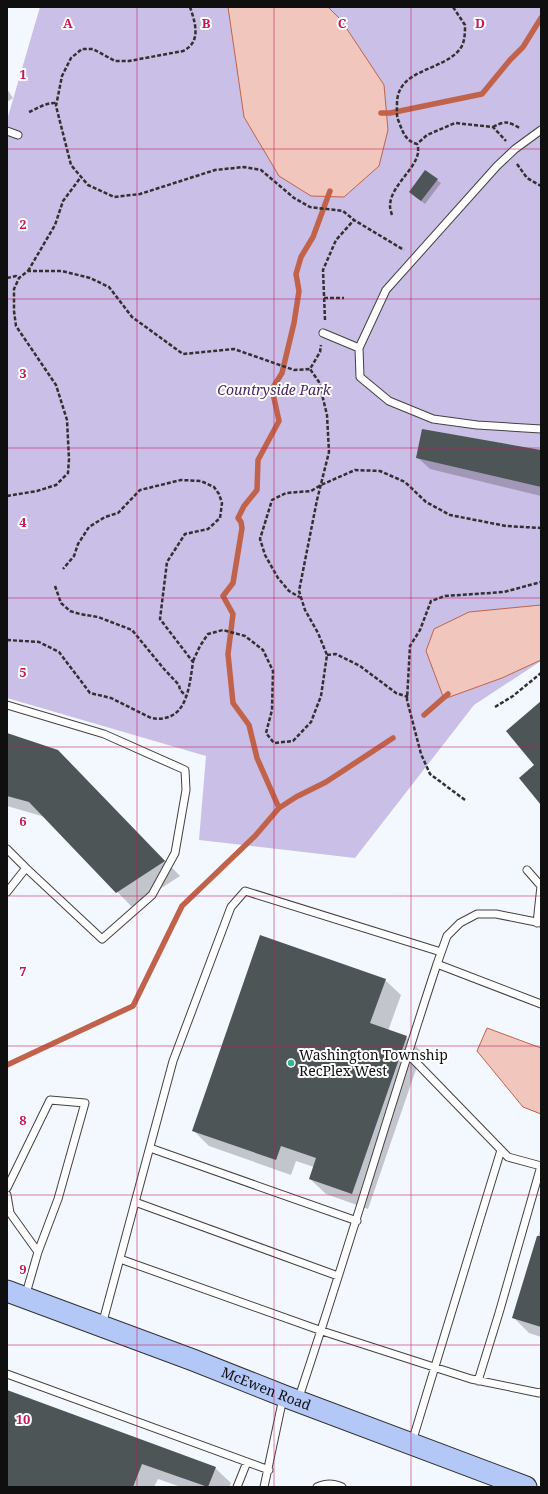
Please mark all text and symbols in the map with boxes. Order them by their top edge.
text: A [63,14,73,32]
text: B [202,14,211,32]
text: C [338,14,347,32]
text: D [475,14,485,32]
text: 1 [19,65,27,83]
text: 2 [19,215,27,233]
text: 3 [19,364,27,382]
park label: Countryside Park [217,380,332,399]
text: 4 [19,513,27,531]
text: 5 [19,663,27,681]
text: 6 [19,812,27,830]
text: 7 [19,962,27,980]
place label: Washington Township RecPlex West [299,1045,448,1080]
marker: Washington Township RecPlex West [286,1058,296,1068]
text: 8 [19,1111,27,1129]
text: 9 [19,1260,27,1278]
street label: McEwen Road [219,1362,314,1414]
text: 10 [16,1410,30,1428]

